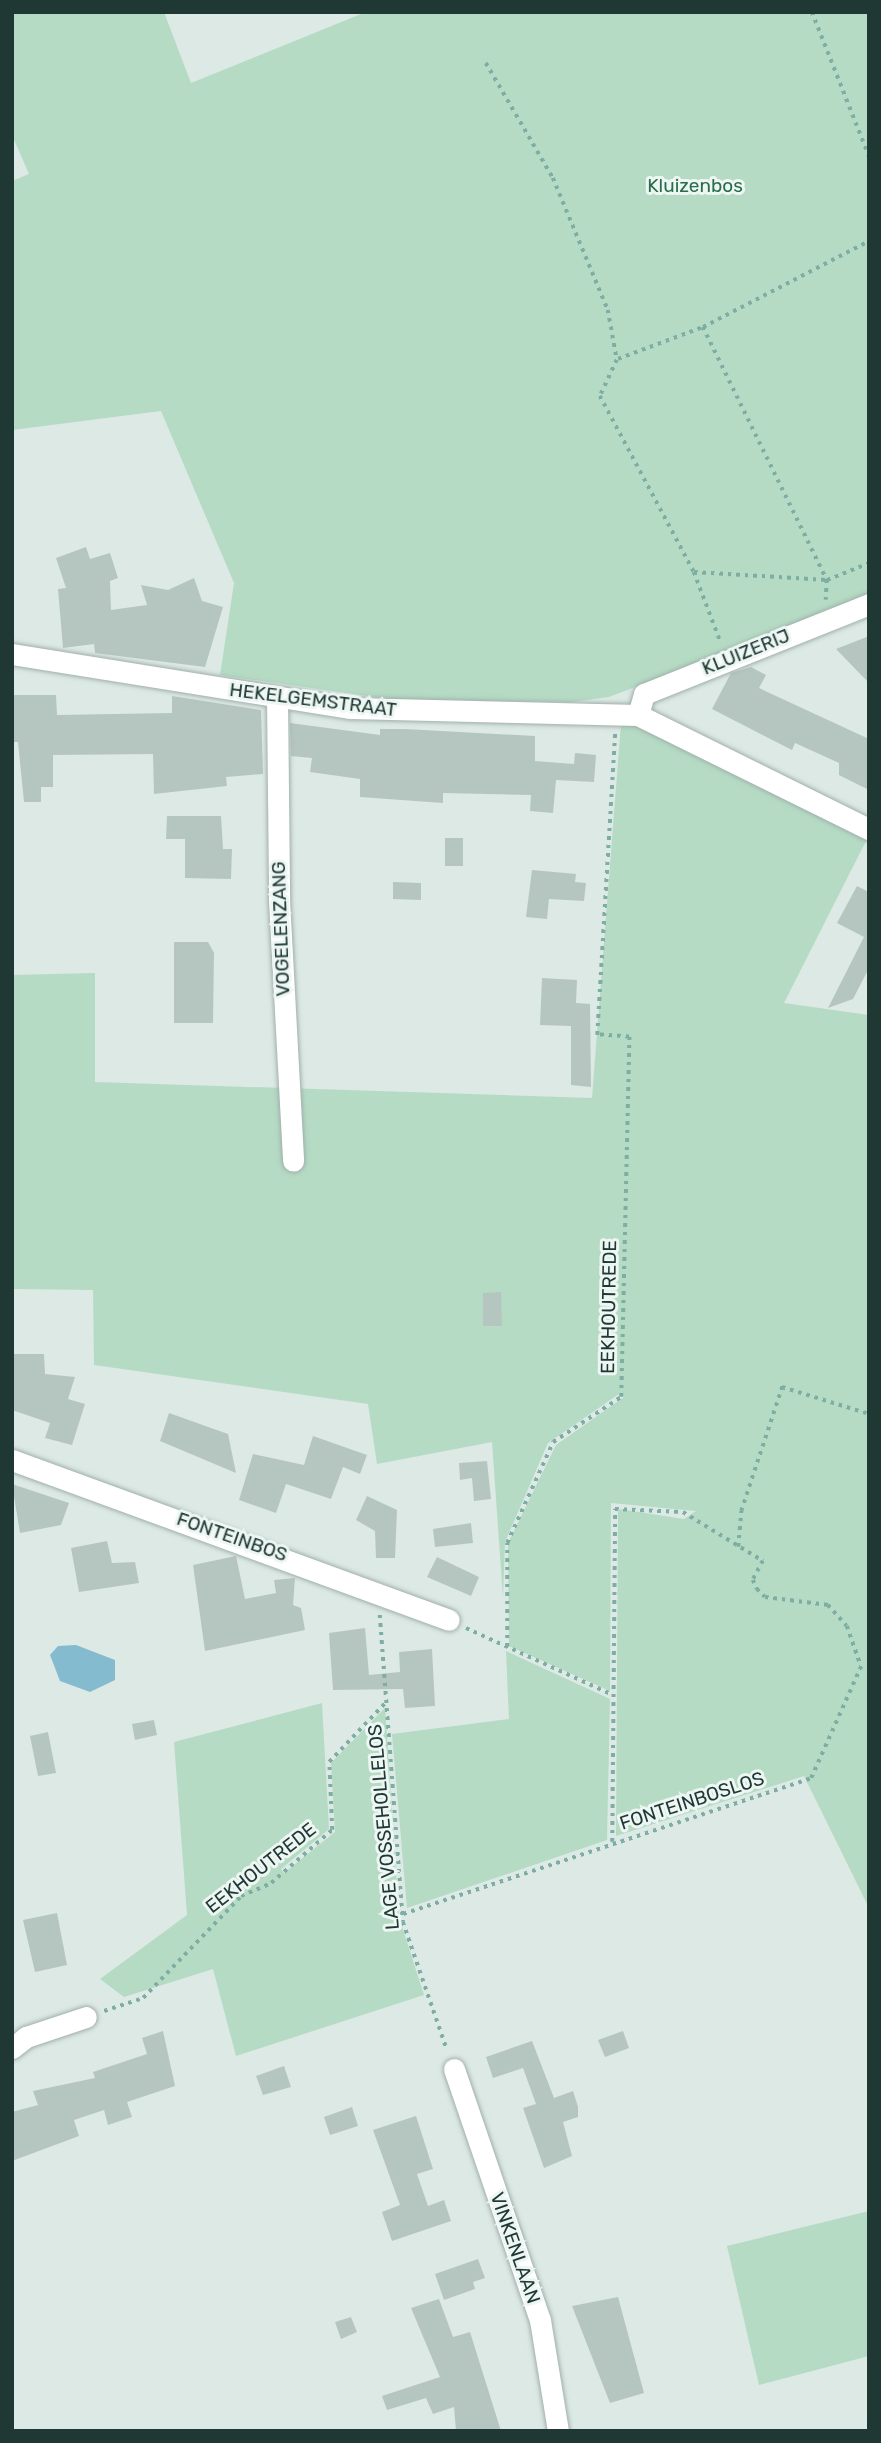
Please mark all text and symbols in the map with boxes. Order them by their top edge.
park label: Kluizenbos [647,175,743,197]
street label: KLUIZERIJ [699,624,793,680]
street label: HEKELGEMSTRAAT [228,678,398,722]
street label: VOGELENZANG [267,861,295,997]
street label: EEKHOUTREDE [596,1240,622,1374]
street label: FONTEINBOS [174,1507,290,1567]
street label: LAGE VOSSEHOLLELOS [364,1723,404,1931]
street label: FONTEINBOSLOS [617,1767,767,1835]
street label: EEKHOUTREDE [201,1818,321,1918]
street label: VINKENLAAN [485,2189,545,2307]

